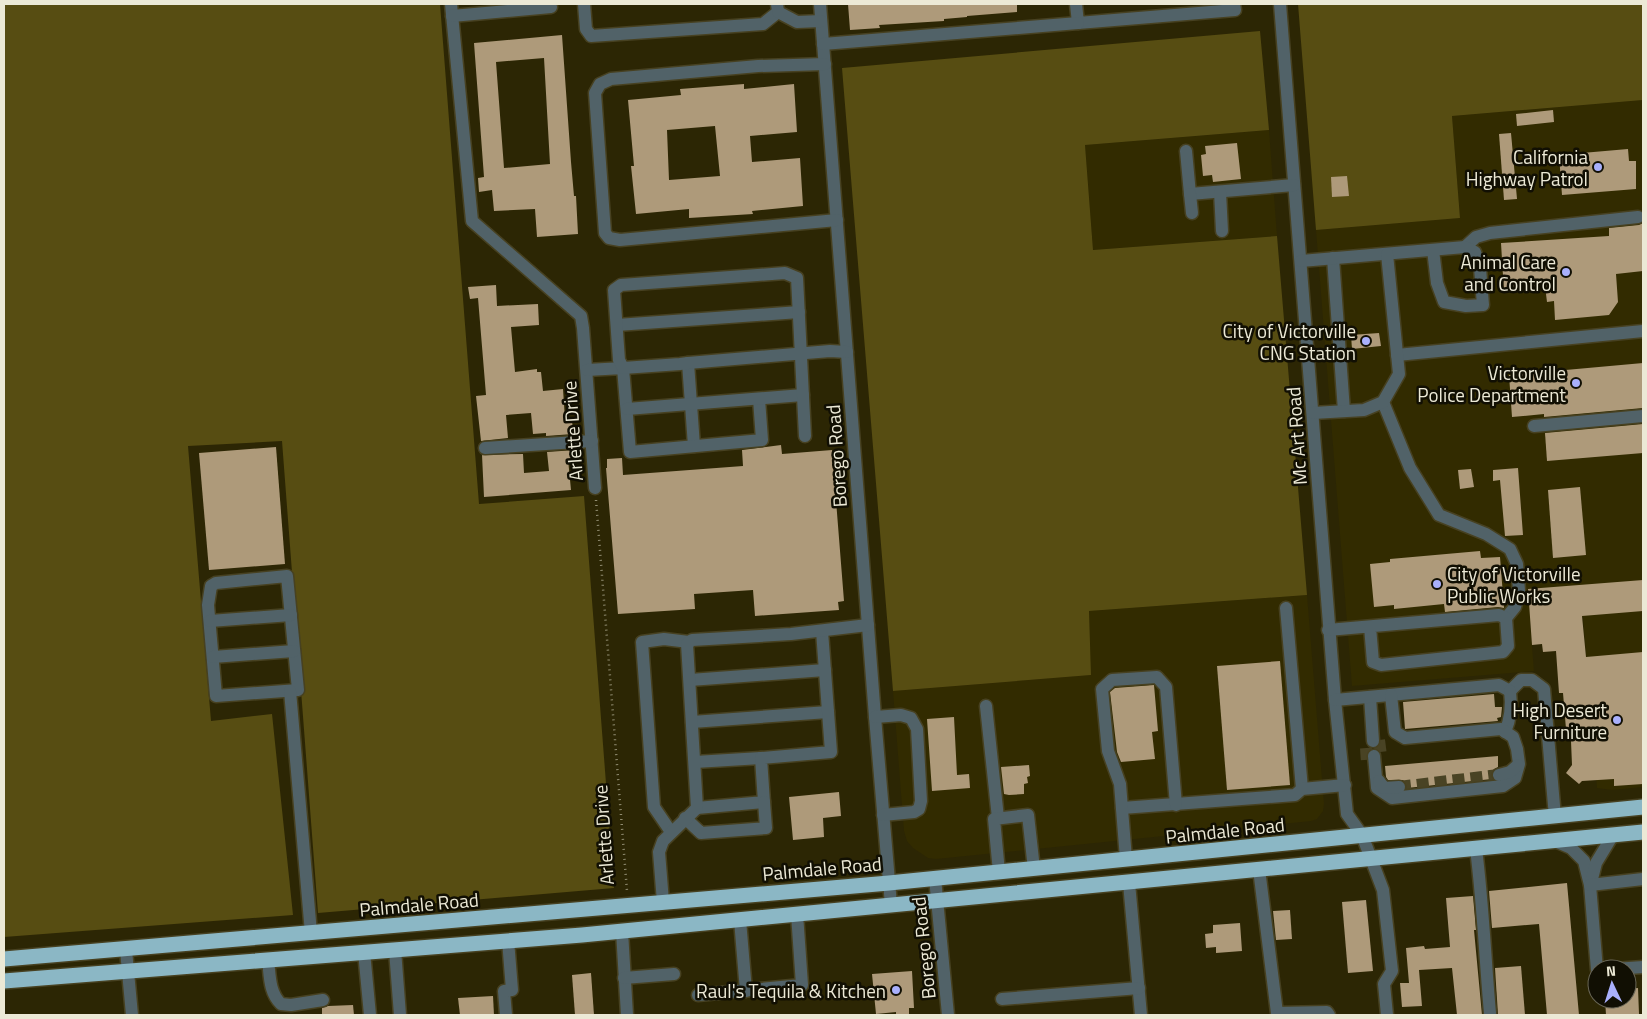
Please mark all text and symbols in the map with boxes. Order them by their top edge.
place label: California Highway Patrol [1466,142,1588,193]
marker: California Highway Patrol [1592,161,1604,173]
place label: Animal Care and Control [1461,247,1556,298]
marker: Animal Care and Control [1560,266,1572,278]
place label: City of Victorville CNG Station [1223,316,1356,367]
marker: City of Victorville CNG Station [1360,335,1372,347]
place label: Victorville Police Department [1417,358,1566,409]
marker: Victorville Police Department [1570,377,1582,389]
street label: Arlette Drive [554,380,590,482]
street label: Mc Art Road [1278,386,1314,486]
street label: Borego Road [818,404,854,508]
place label: City of Victorville Public Works [1447,559,1580,610]
marker: City of Victorville Public Works [1431,578,1443,590]
place label: High Desert Furniture [1512,695,1607,746]
marker: High Desert Furniture [1611,714,1623,726]
street label: Arlette Drive [585,784,621,886]
street label: Palmdale Road [1164,809,1286,851]
street label: Palmdale Road [761,848,883,888]
street label: Palmdale Road [358,884,480,924]
street label: Borego Road [903,895,943,1001]
north arrow [1587,959,1637,1009]
text: N [1605,960,1617,981]
place label: Raul's Tequila & Kitchen [696,976,886,1005]
marker: Raul's Tequila & Kitchen [890,984,902,996]

